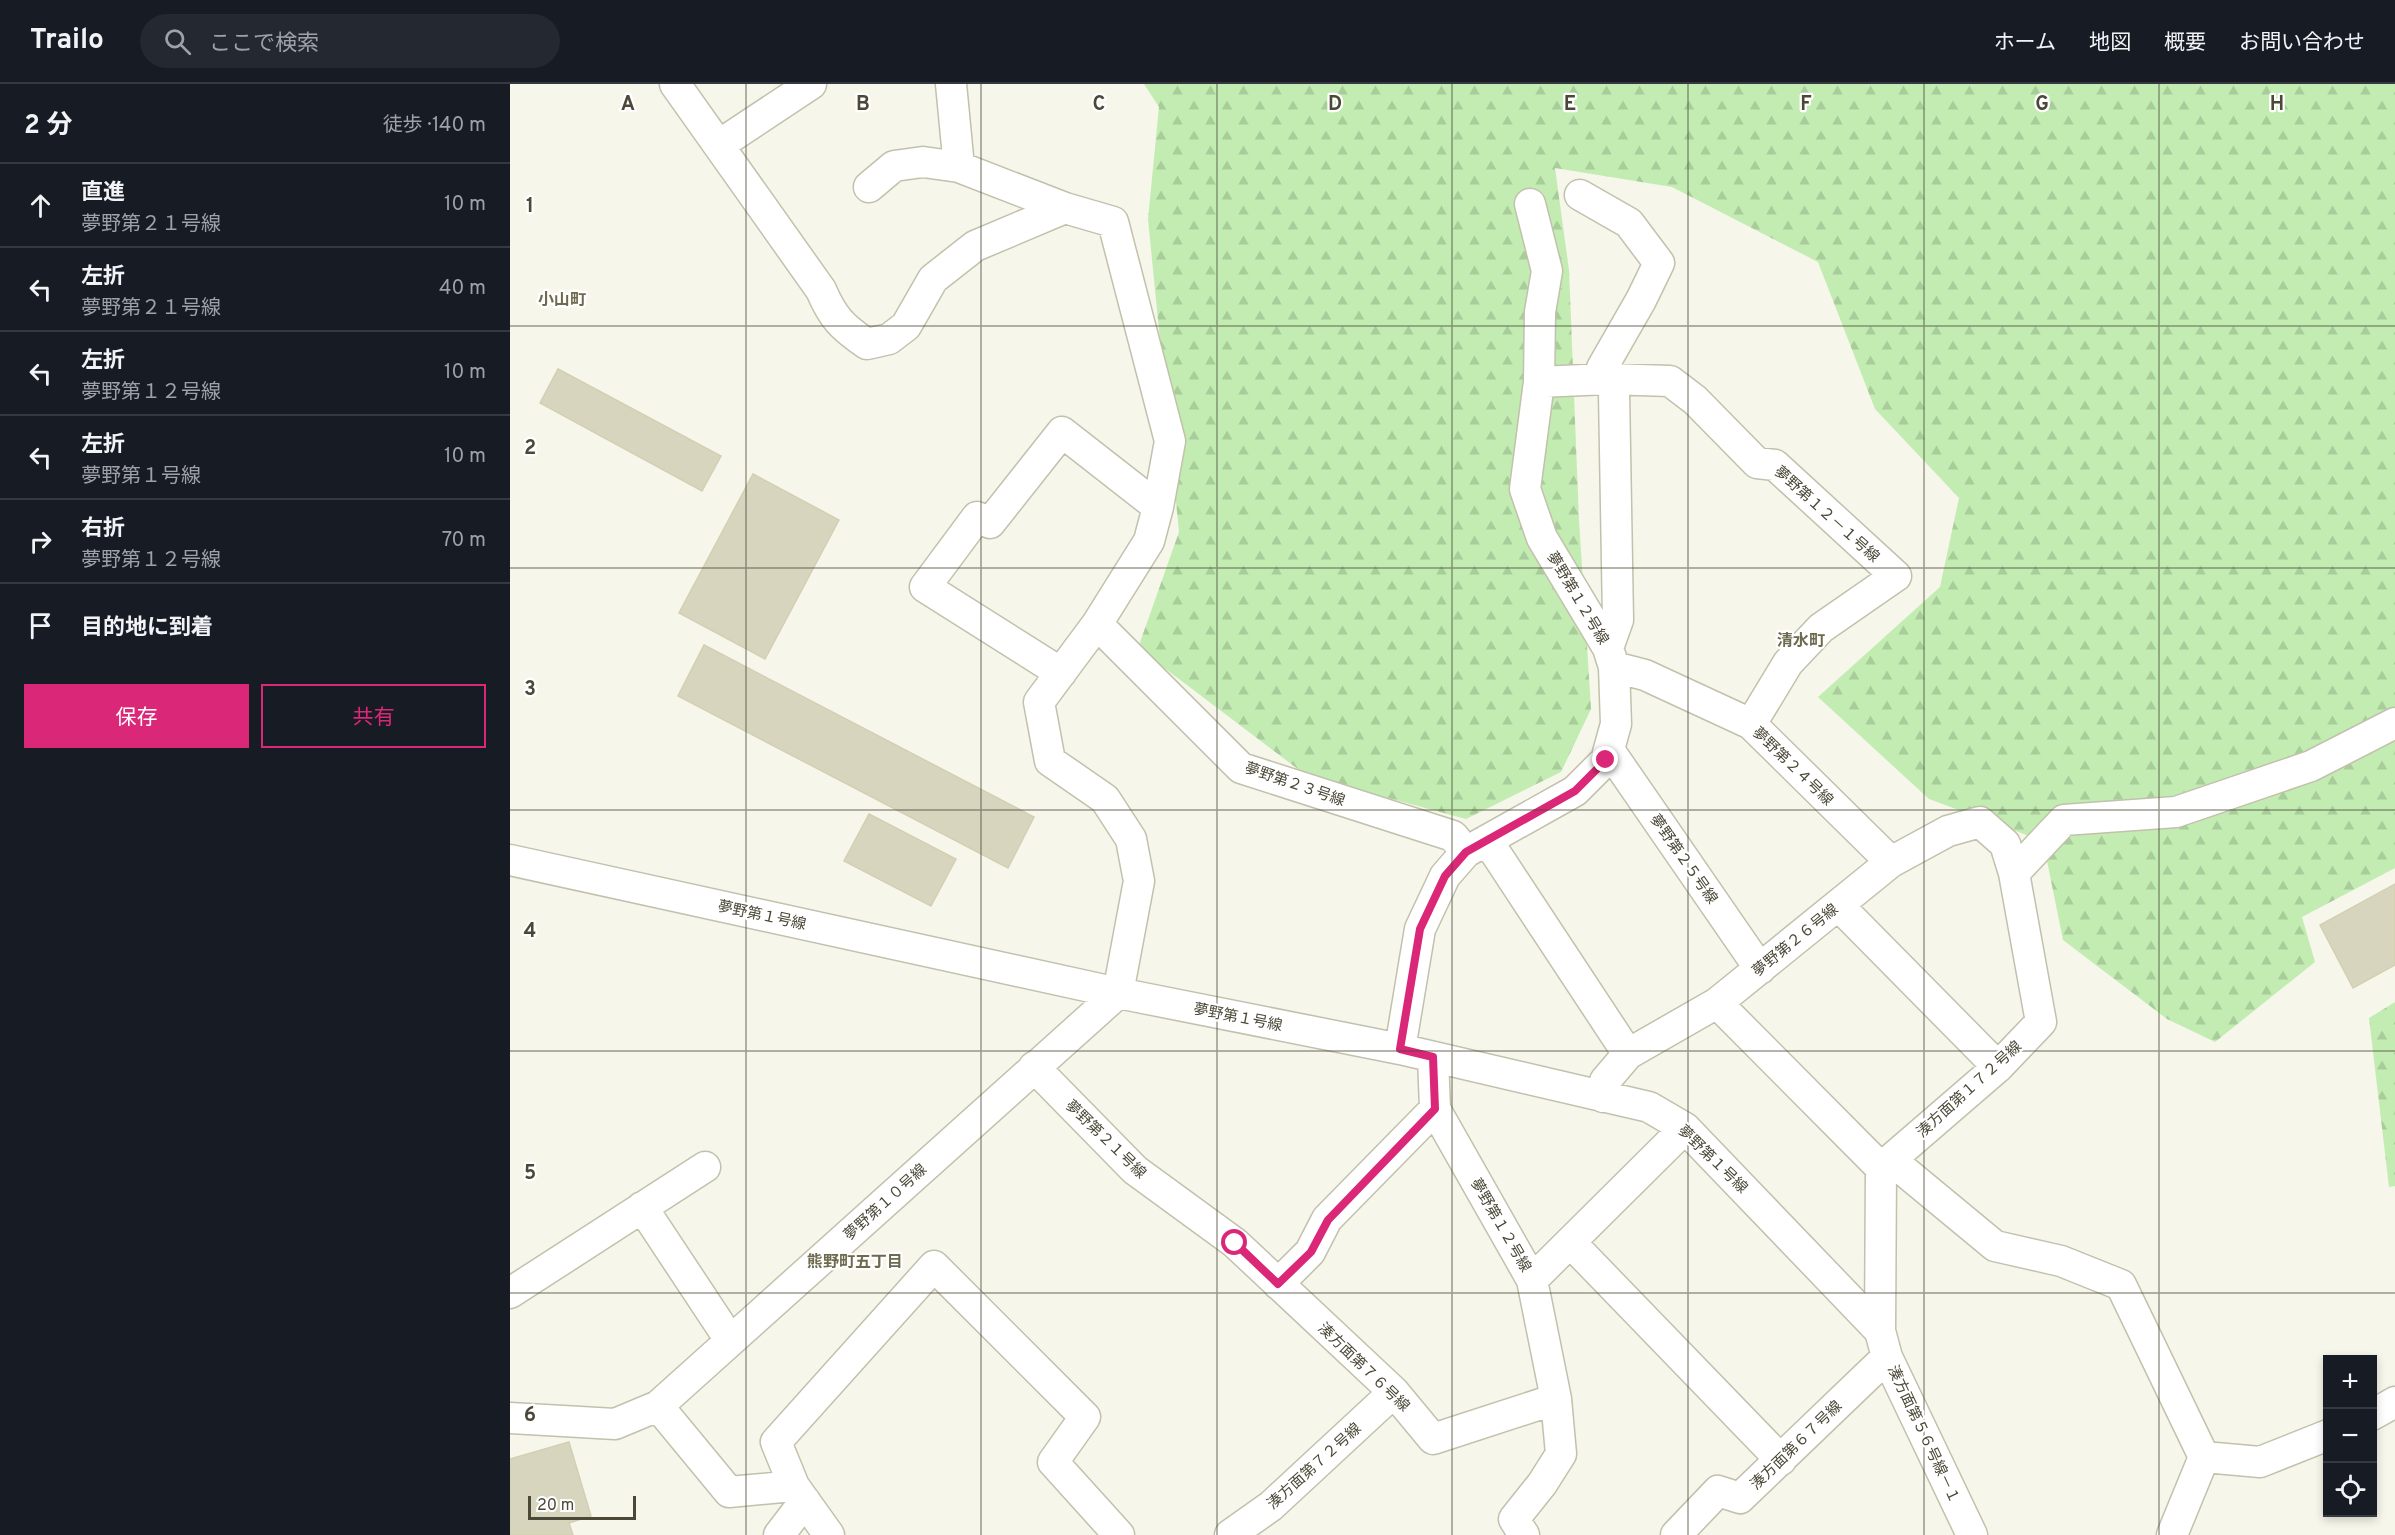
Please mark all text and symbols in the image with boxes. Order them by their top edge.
search box [140,14,560,68]
text: Trailo [30,23,104,59]
icon: search [161,25,194,58]
text: ホーム [1994,30,2056,57]
text: 地図 [2089,30,2131,57]
text: 概要 [2164,30,2206,57]
text: お問い合わせ [2239,30,2365,57]
text: ここで検索 [209,31,319,58]
text: A [621,92,635,118]
text: B [856,92,870,118]
text: C [1093,92,1105,118]
text: D [1328,92,1342,118]
text: E [1564,92,1576,118]
text: F [1800,92,1812,118]
text: G [2035,92,2049,118]
text: H [2270,92,2284,118]
text: 2 分 [24,110,72,143]
text: 徒歩 · 140 m [383,113,486,139]
text: 直進 [81,180,125,207]
icon: ahead [24,189,57,222]
text: 10 m [444,192,486,218]
text: 1 [526,194,534,220]
text: 夢野第２１号線 [81,212,221,238]
text: 左折 [81,264,125,291]
icon: left [24,273,57,306]
text: 40 m [439,276,486,302]
district label: 小山町 [538,291,586,311]
text: 夢野第２１号線 [81,296,221,322]
text: 左折 [81,348,125,375]
icon: left [24,357,57,390]
text: 10 m [444,360,486,386]
text: 夢野第１２号線 [81,380,221,406]
text: 左折 [81,432,125,459]
text: 2 [524,436,536,462]
icon: left [24,441,57,474]
text: 10 m [444,444,486,470]
street label: 夢野第１２－１号線 [1769,463,1883,567]
text: 夢野第１号線 [81,464,201,490]
text: 右折 [81,516,125,543]
icon: right [24,525,57,558]
text: 70 m [442,528,486,554]
text: 夢野第１２号線 [81,548,221,574]
street label: 夢野第１２号線 [1542,549,1612,649]
icon: arrive [24,609,57,642]
text: 目的地に到着 [81,615,213,642]
district label: 清水町 [1777,632,1825,652]
text: 3 [524,677,536,703]
button: 保存 [24,684,249,748]
button: 共有 [261,684,486,748]
street label: 夢野第２４号線 [1748,724,1836,810]
route end [1592,746,1618,772]
street label: 夢野第２３号線 [1242,759,1347,811]
street label: 夢野第２５号線 [1645,811,1721,908]
street label: 夢野第１号線 [716,898,808,935]
street label: 夢野第２６号線 [1749,901,1843,982]
text: 4 [524,919,536,945]
street label: 夢野第１号線 [1192,1001,1284,1036]
street label: 湊方面第１７２号線 [1913,1038,2027,1142]
street label: 夢野第２１号線 [1061,1097,1149,1183]
street label: 夢野第１号線 [1673,1122,1751,1198]
text: 5 [524,1161,536,1187]
street label: 夢野第１０号線 [841,1161,931,1245]
street label: 夢野第１２号線 [1465,1176,1534,1276]
route start [1221,1229,1247,1255]
district label: 熊野町五丁目 [807,1252,903,1273]
street label: 湊方面第７６号線 [1313,1320,1413,1417]
map controls [2323,1355,2377,1517]
button: + [2323,1355,2377,1409]
street label: 湊方面第５６号線－１ [1882,1363,1963,1507]
street label: 湊方面第６７号線 [1747,1398,1847,1495]
text: 6 [524,1403,536,1429]
button: − [2323,1409,2377,1463]
street label: 湊方面第７２号線 [1264,1420,1366,1514]
button: locate [2323,1463,2377,1517]
scale bar [528,1493,636,1520]
text: 20 m [537,1496,574,1516]

